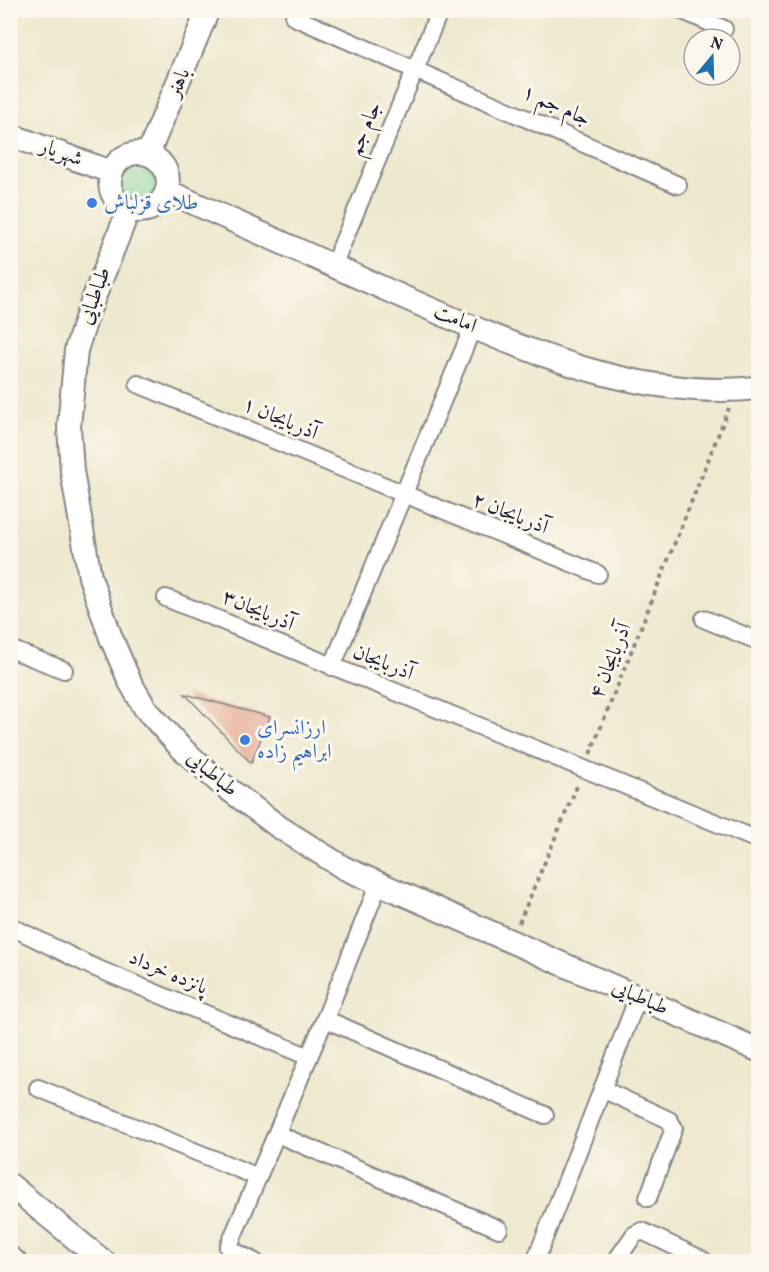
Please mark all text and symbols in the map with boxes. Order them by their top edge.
north arrow [682,27,742,87]
text: N [707,32,726,57]
street label: باهنر [159,64,198,104]
street label: جام جم ۱ [515,78,595,138]
street label: جام جم [341,98,393,162]
street label: شهریار [34,131,87,174]
place label: طلای قزلباش [104,189,199,218]
marker: طلای قزلباش [85,196,99,210]
street label: طباطبایی [71,263,119,329]
street label: امامت [429,297,481,341]
street label: آذربایجان ۱ [238,390,325,449]
street label: آذربایجان ۲ [468,486,555,543]
street label: آذربایجان۳ [218,583,301,640]
street label: آذربایجان ۴ [583,616,640,703]
street label: آذربایجان [348,638,420,689]
place label: ارزانسرای ابراهیم زاده [257,714,332,772]
marker: ارزانسرای ابراهیم زاده [238,733,252,747]
street label: طباطبایی [180,744,244,804]
street label: پانزده خرداد [124,943,213,1003]
street label: طباطبایی [607,973,673,1023]

